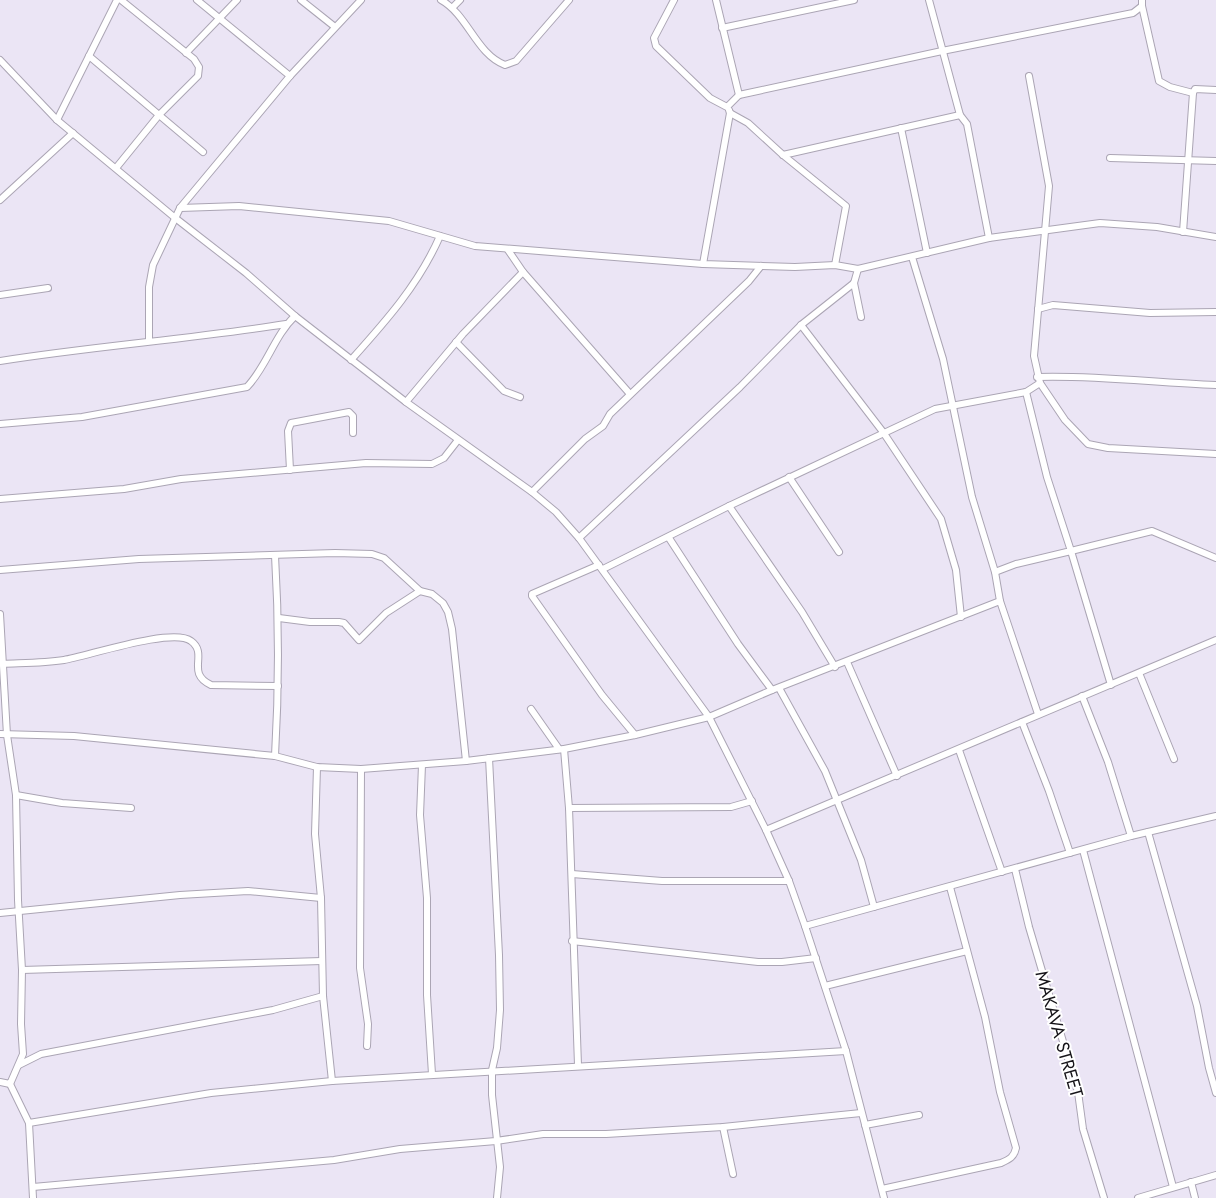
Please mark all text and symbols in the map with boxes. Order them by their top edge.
street label: MAKAVA STREET [1029,968,1090,1101]

